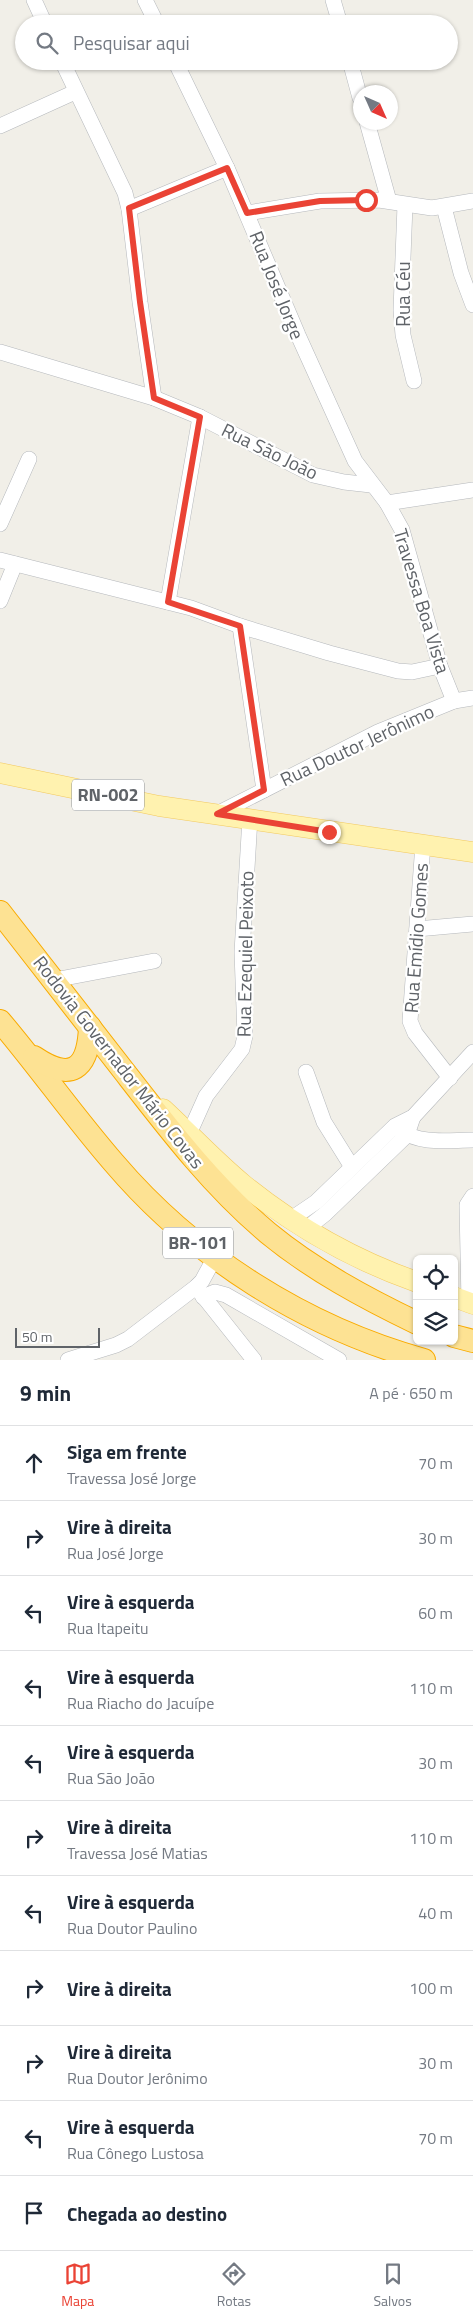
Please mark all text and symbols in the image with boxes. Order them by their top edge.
search box [15,15,458,70]
text: Pesquisar aqui [73,28,190,57]
icon: search [33,29,61,57]
north arrow [353,85,398,130]
route start [355,189,378,212]
street label: Rua José Jorge [243,226,312,343]
street label: Rua Céu [388,261,417,327]
street label: Rua São João [217,415,324,486]
street label: Travessa Boa Vista [387,525,458,677]
street label: Rua Doutor Jerônimo [275,696,439,793]
road number: RN-002 [72,780,144,810]
route end [318,821,341,844]
street label: Rua Emídio Gomes [396,862,435,1014]
street label: Rua Ezequiel Peixoto [229,871,260,1037]
street label: Rodovia Governador Mário Covas [27,949,212,1175]
road number: BR-101 [163,1228,233,1258]
map controls [413,1255,458,1345]
button: locate [413,1255,458,1300]
button: layers [413,1300,458,1345]
scale bar [15,1325,100,1348]
text: 50 m [22,1326,52,1347]
text: 9 min [20,1377,71,1409]
text: A pé · 650 m [369,1381,453,1405]
text: Siga em frente [67,1437,187,1466]
icon: ahead [20,1449,48,1477]
text: 70 m [418,1451,453,1475]
text: Travessa José Jorge [67,1466,196,1490]
text: Vire à direita [67,1512,172,1541]
icon: right [20,1524,48,1552]
text: 30 m [418,1526,453,1550]
text: Rua José Jorge [67,1541,164,1565]
text: Vire à esquerda [67,1587,195,1616]
icon: left [20,1599,48,1627]
text: 60 m [418,1601,453,1625]
text: Rua Itapeitu [67,1616,149,1640]
text: Vire à esquerda [67,1662,195,1691]
icon: left [20,1674,48,1702]
text: 110 m [409,1676,453,1700]
text: Rua Riacho do Jacuípe [67,1691,214,1715]
text: Vire à esquerda [67,1737,195,1766]
icon: left [20,1749,48,1777]
text: 30 m [418,1751,453,1775]
text: Rua São João [67,1766,155,1790]
text: Vire à direita [67,1812,172,1841]
icon: right [20,1824,48,1852]
text: 110 m [409,1826,453,1850]
text: Travessa José Matias [67,1841,208,1865]
text: Vire à esquerda [67,1887,195,1916]
icon: left [20,1899,48,1927]
text: 40 m [418,1901,453,1925]
text: Rua Doutor Paulino [67,1916,197,1940]
icon: right [20,1974,48,2002]
text: Vire à direita [67,1974,172,2003]
text: 100 m [409,1976,453,2000]
text: Vire à direita [67,2037,172,2066]
icon: right [20,2049,48,2077]
text: 30 m [418,2051,453,2075]
text: Rua Doutor Jerônimo [67,2066,208,2090]
text: Vire à esquerda [67,2112,195,2141]
icon: left [20,2124,48,2152]
text: 70 m [418,2126,453,2150]
text: Rua Cônego Lustosa [67,2141,204,2165]
icon: arrive [20,2199,48,2227]
text: Chegada ao destino [67,2199,227,2228]
tab: Mapa [61,2260,94,2311]
tab: Rotas [217,2260,251,2311]
tab: Salvos [373,2260,412,2311]

